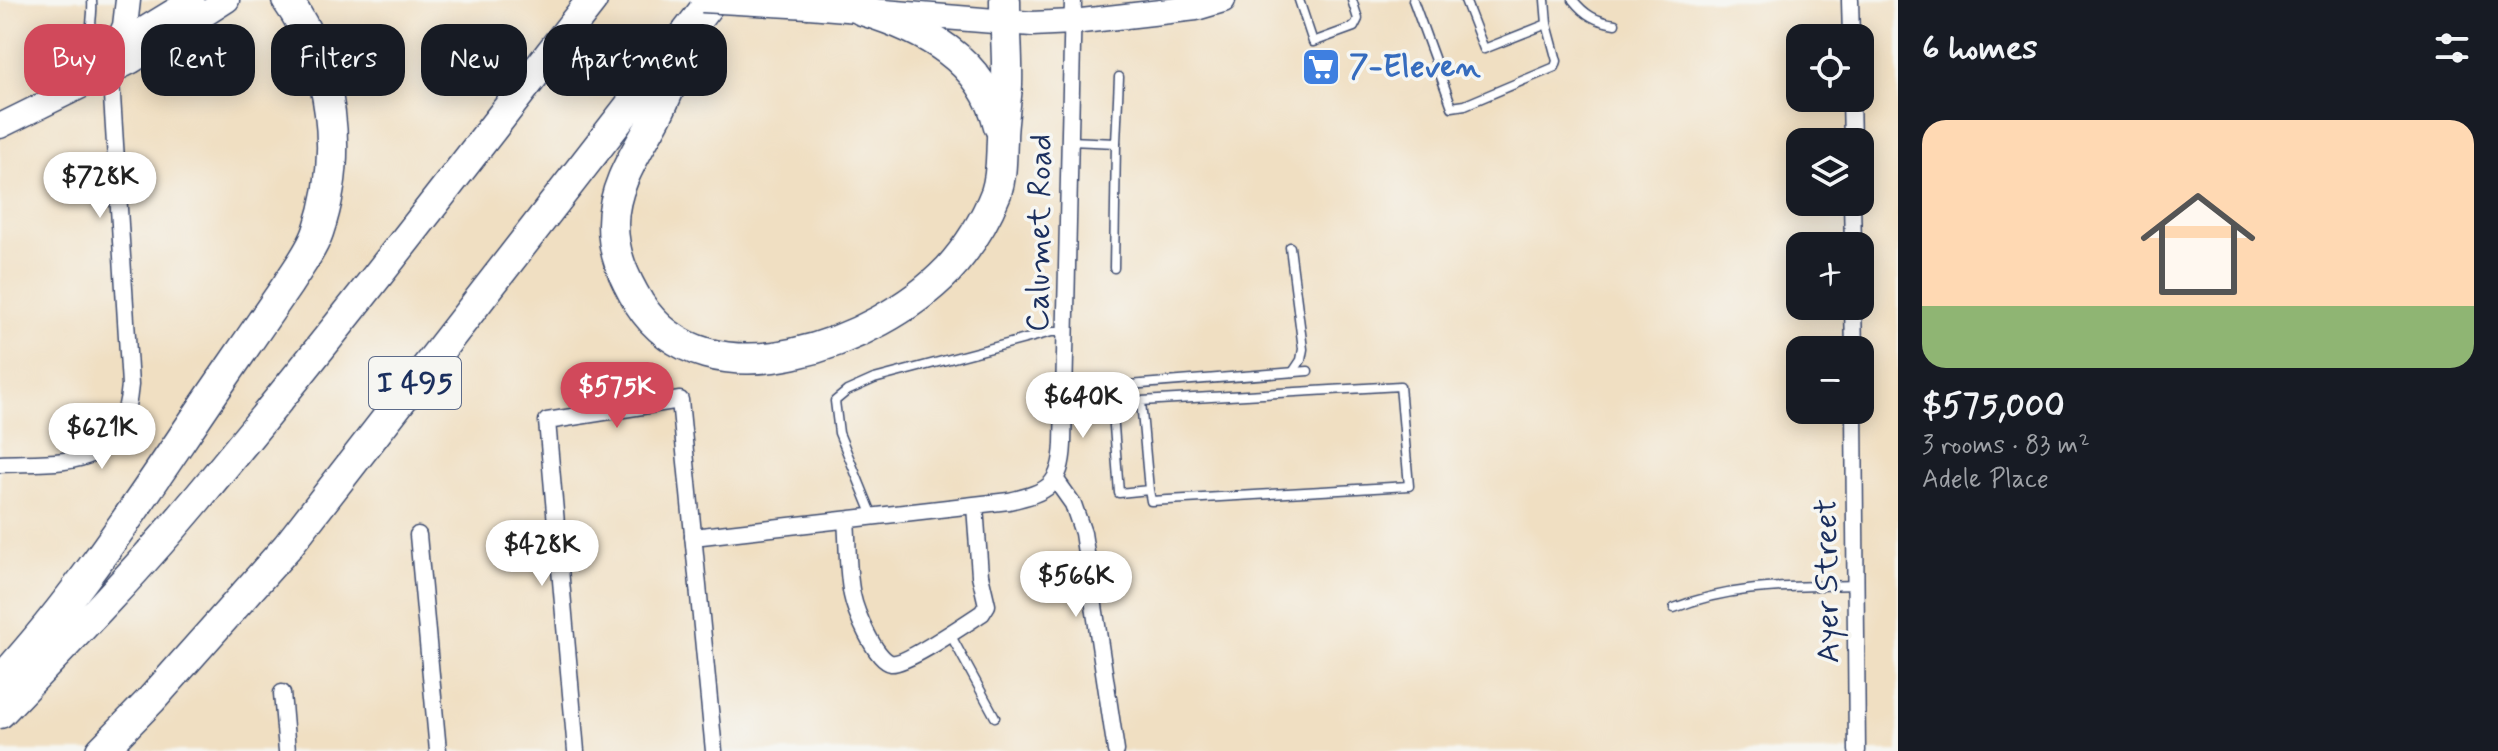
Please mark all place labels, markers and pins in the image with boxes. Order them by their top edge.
supermarket icon: 7-Eleven [1300,46,1342,88]
place label: 7-Eleven [1349,46,1481,88]
pin: $728K [44,152,156,220]
pin: $575K [561,362,673,430]
pin: $640K [1027,372,1139,440]
pin: $621K [46,403,158,471]
pin: $428K [486,520,598,588]
pin: $566K [1020,551,1132,619]

